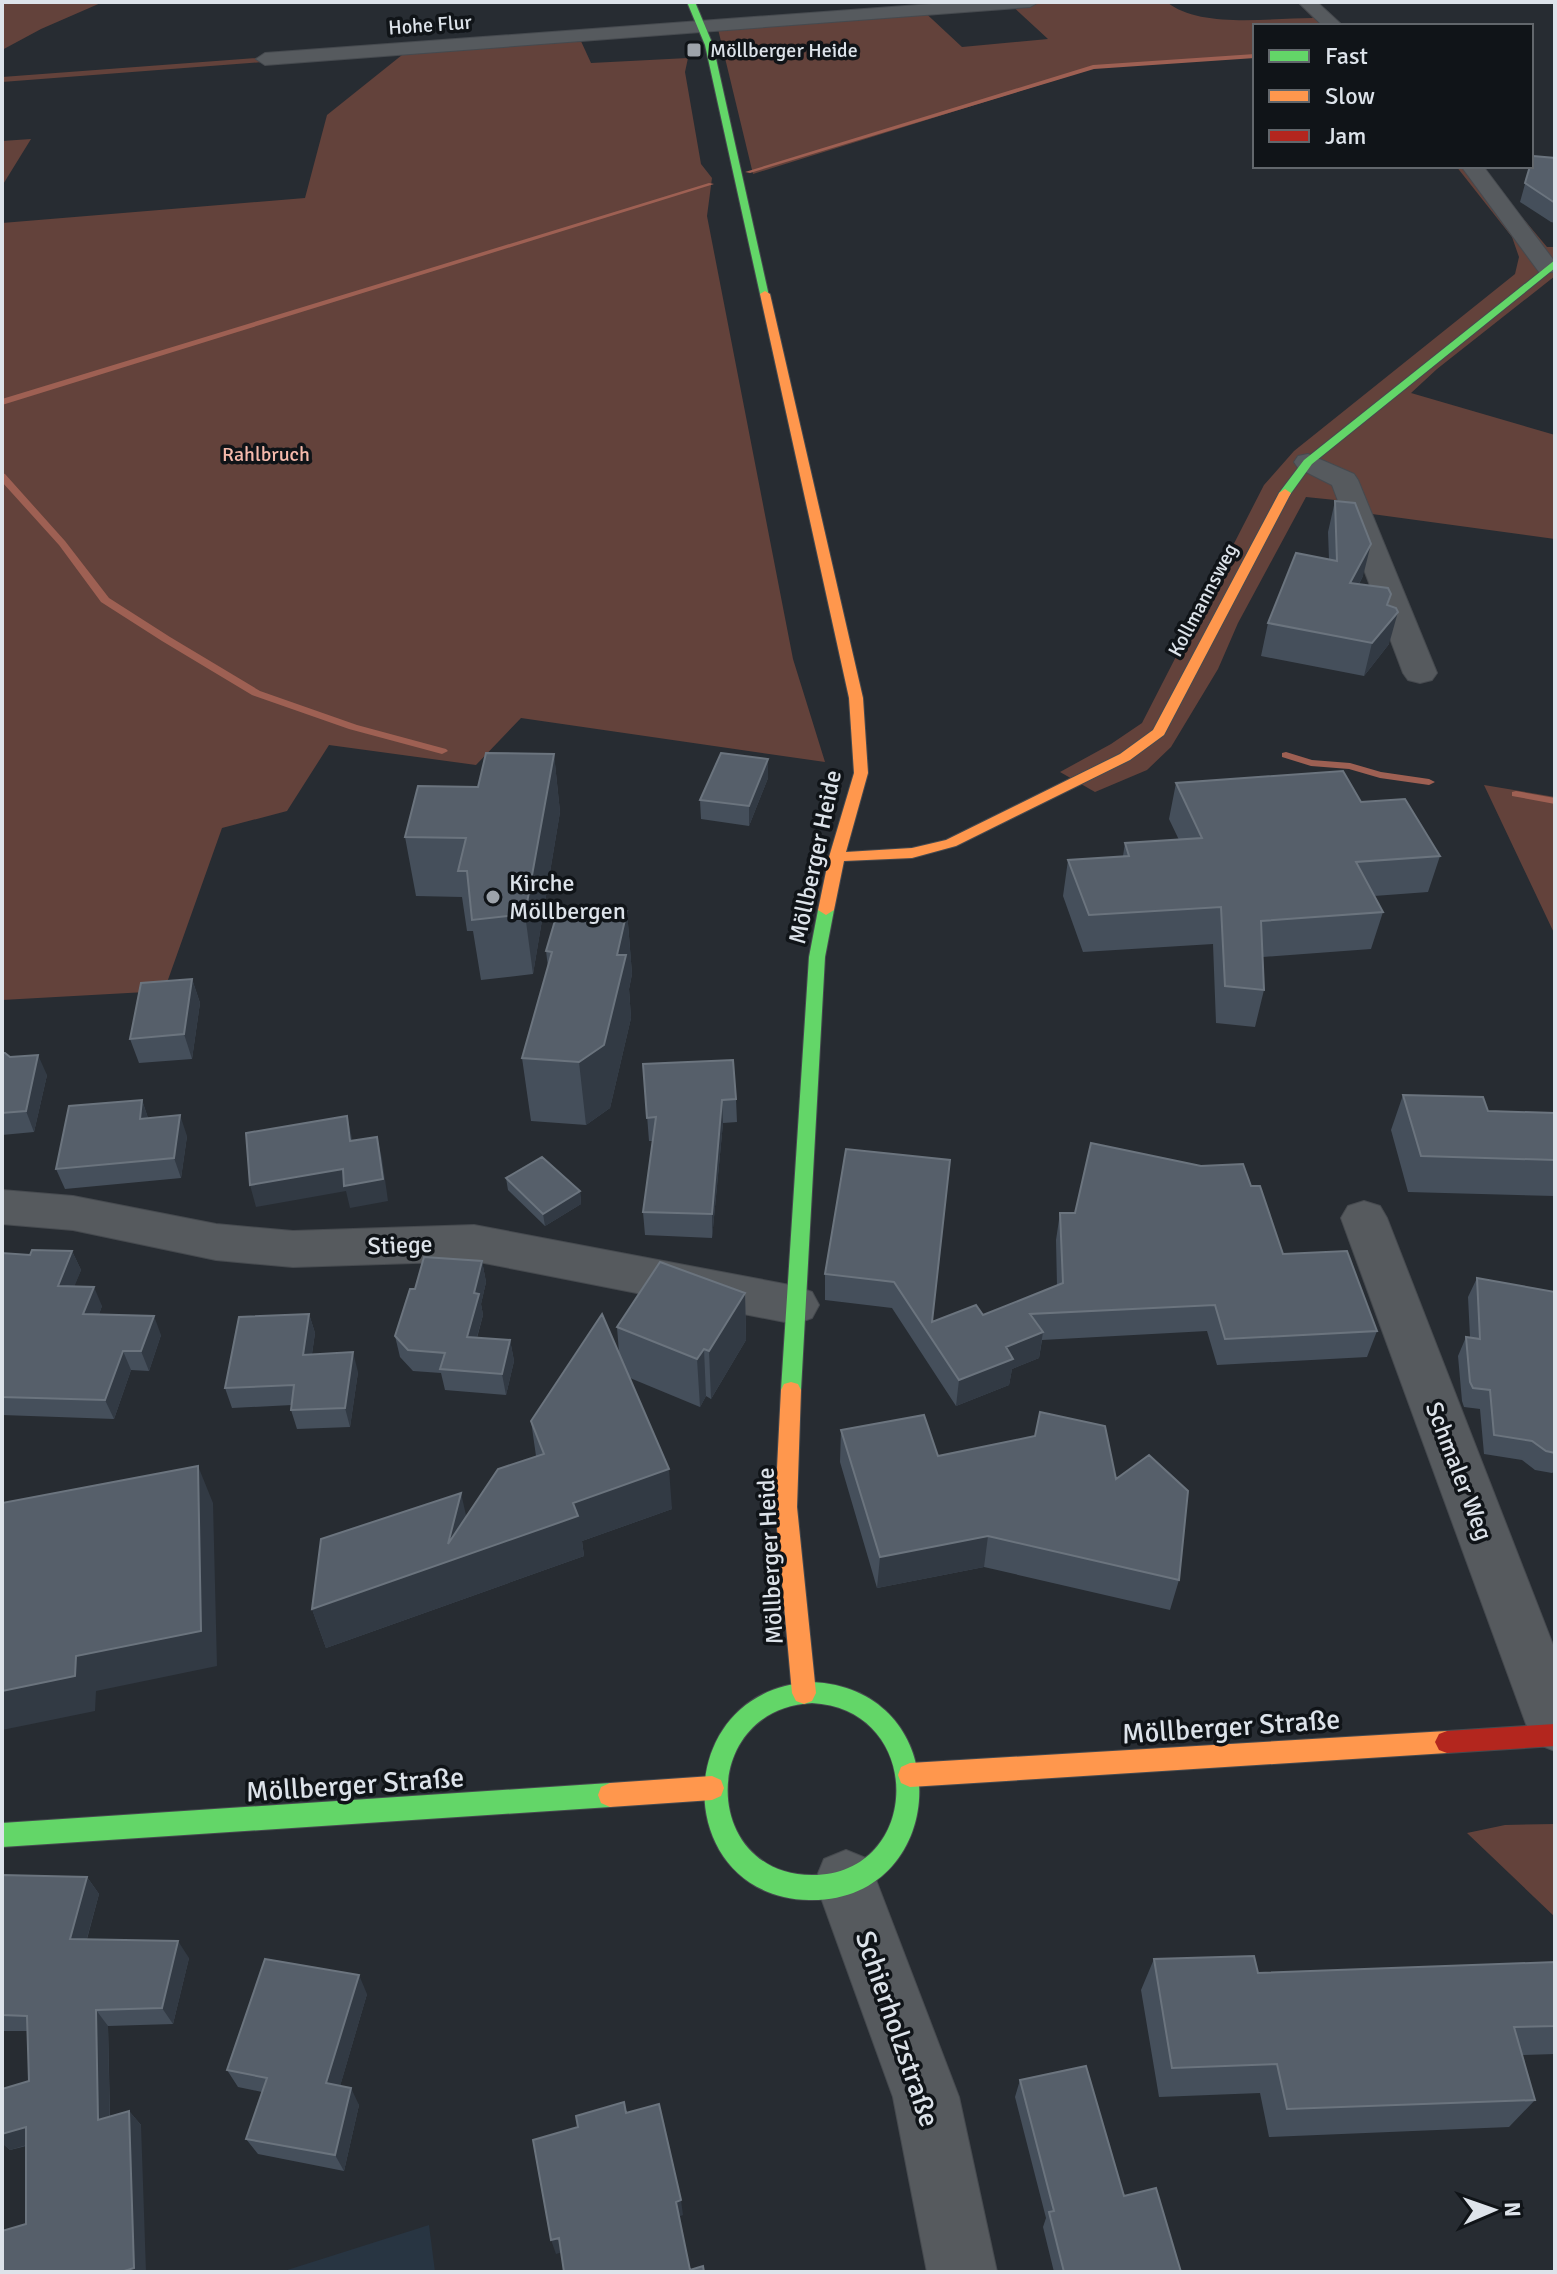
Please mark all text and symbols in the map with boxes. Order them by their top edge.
street label: Hohe Flur [387,10,473,40]
legend [1253,24,1533,168]
place label: Möllberger Heide [710,38,858,63]
marker: Möllberger Heide [685,41,703,59]
text: Fast [1325,41,1368,71]
text: Slow [1325,81,1375,111]
text: Jam [1325,121,1366,151]
park label: Rahlbruch [222,442,310,467]
street label: Kollmannsweg [1163,539,1243,661]
street label: Möllberger Heide [782,767,848,947]
place label: Kirche Möllbergen [509,868,626,926]
marker: Kirche Möllbergen [484,888,502,906]
street label: Stiege [367,1229,433,1261]
street label: Schmaler Weg [1419,1397,1499,1545]
street label: Möllberger Heide [750,1467,790,1645]
street label: Möllberger Straße [1121,1702,1341,1752]
street label: Möllberger Straße [245,1760,465,1810]
street label: Schierholzstraße [848,1927,946,2131]
north arrow [1453,2170,1533,2250]
text: N [1499,2201,1526,2217]

